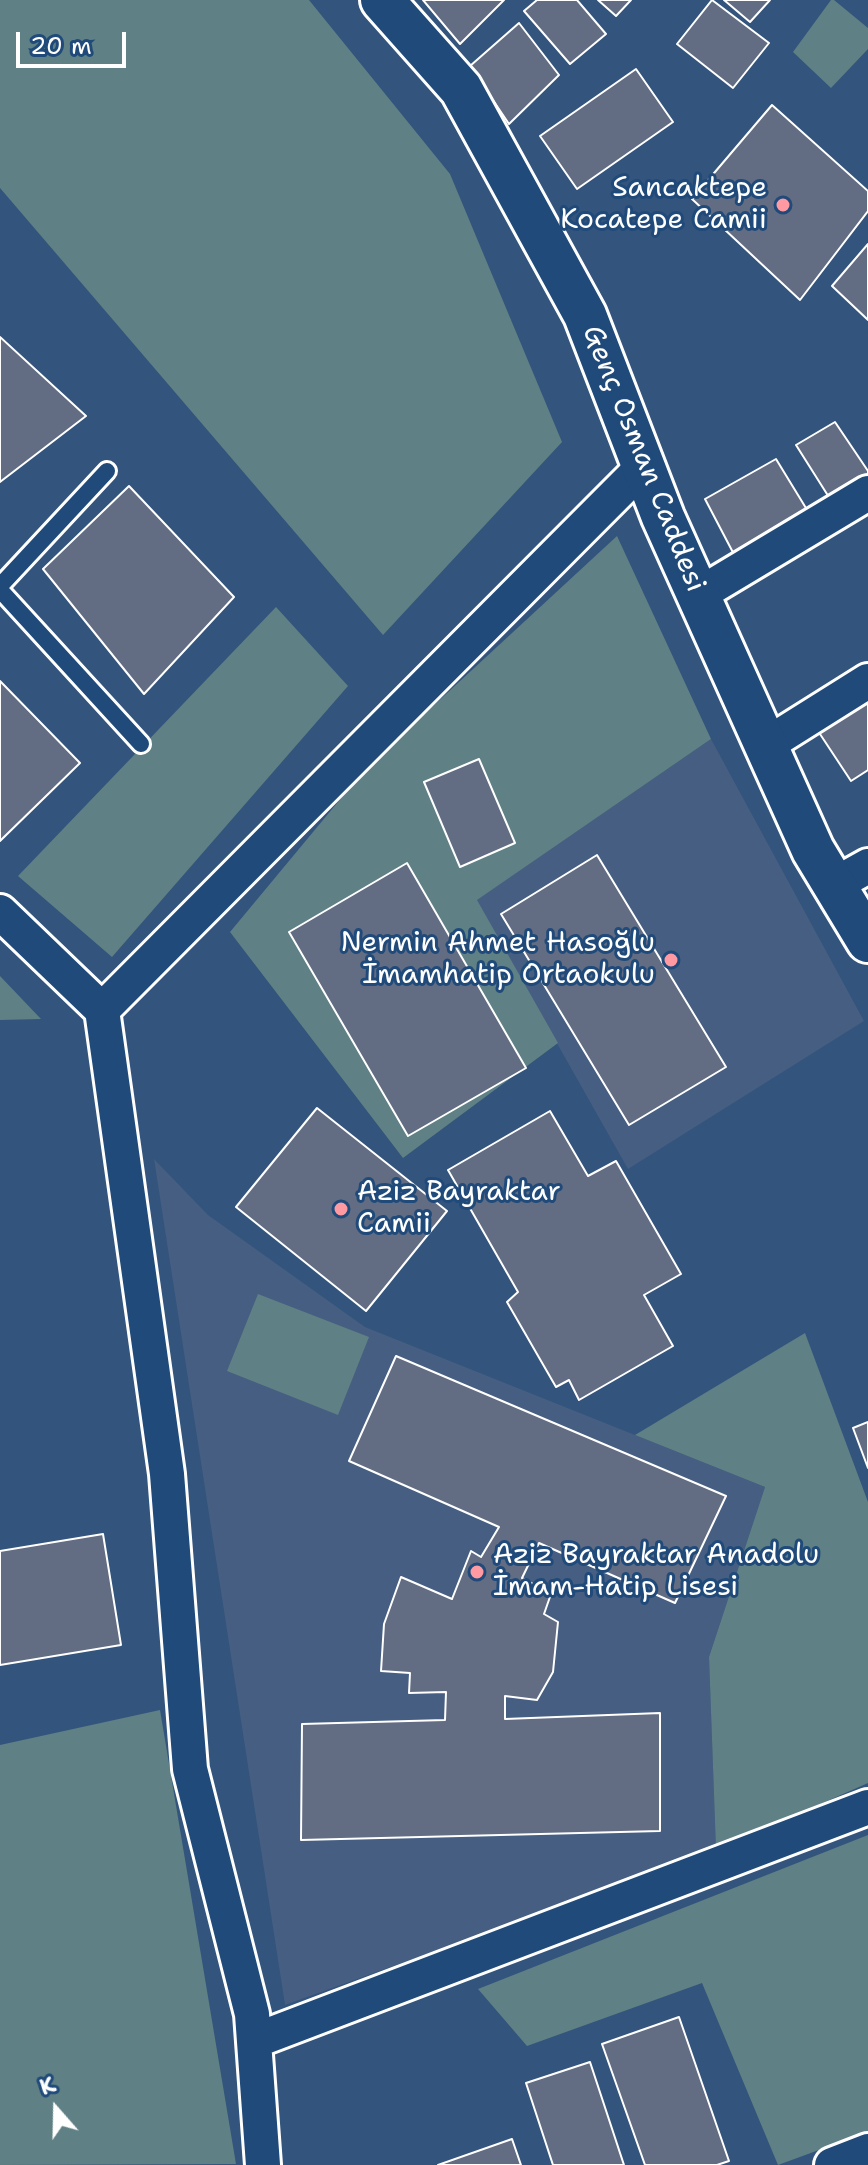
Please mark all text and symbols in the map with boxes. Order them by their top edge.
scale bar [20,16,130,66]
text: 20 m [30,30,92,62]
place label: Sancaktepe Kocatepe Camii [560,172,767,238]
marker: Sancaktepe Kocatepe Camii [774,196,792,214]
street label: Genç Osman Caddesi [574,321,712,597]
place label: Nermin Ahmet Hasoğlu İmamhatip Ortaokulu [340,927,655,993]
marker: Nermin Ahmet Hasoğlu İmamhatip Ortaokulu [662,951,680,969]
place label: Aziz Bayraktar Camii [357,1176,561,1242]
marker: Aziz Bayraktar Camii [332,1200,350,1218]
place label: Aziz Bayraktar Anadolu İmam-Hatip Lisesi [493,1539,819,1605]
marker: Aziz Bayraktar Anadolu İmam-Hatip Lisesi [468,1563,486,1581]
north arrow [16,2069,96,2149]
text: K [36,2070,60,2102]

